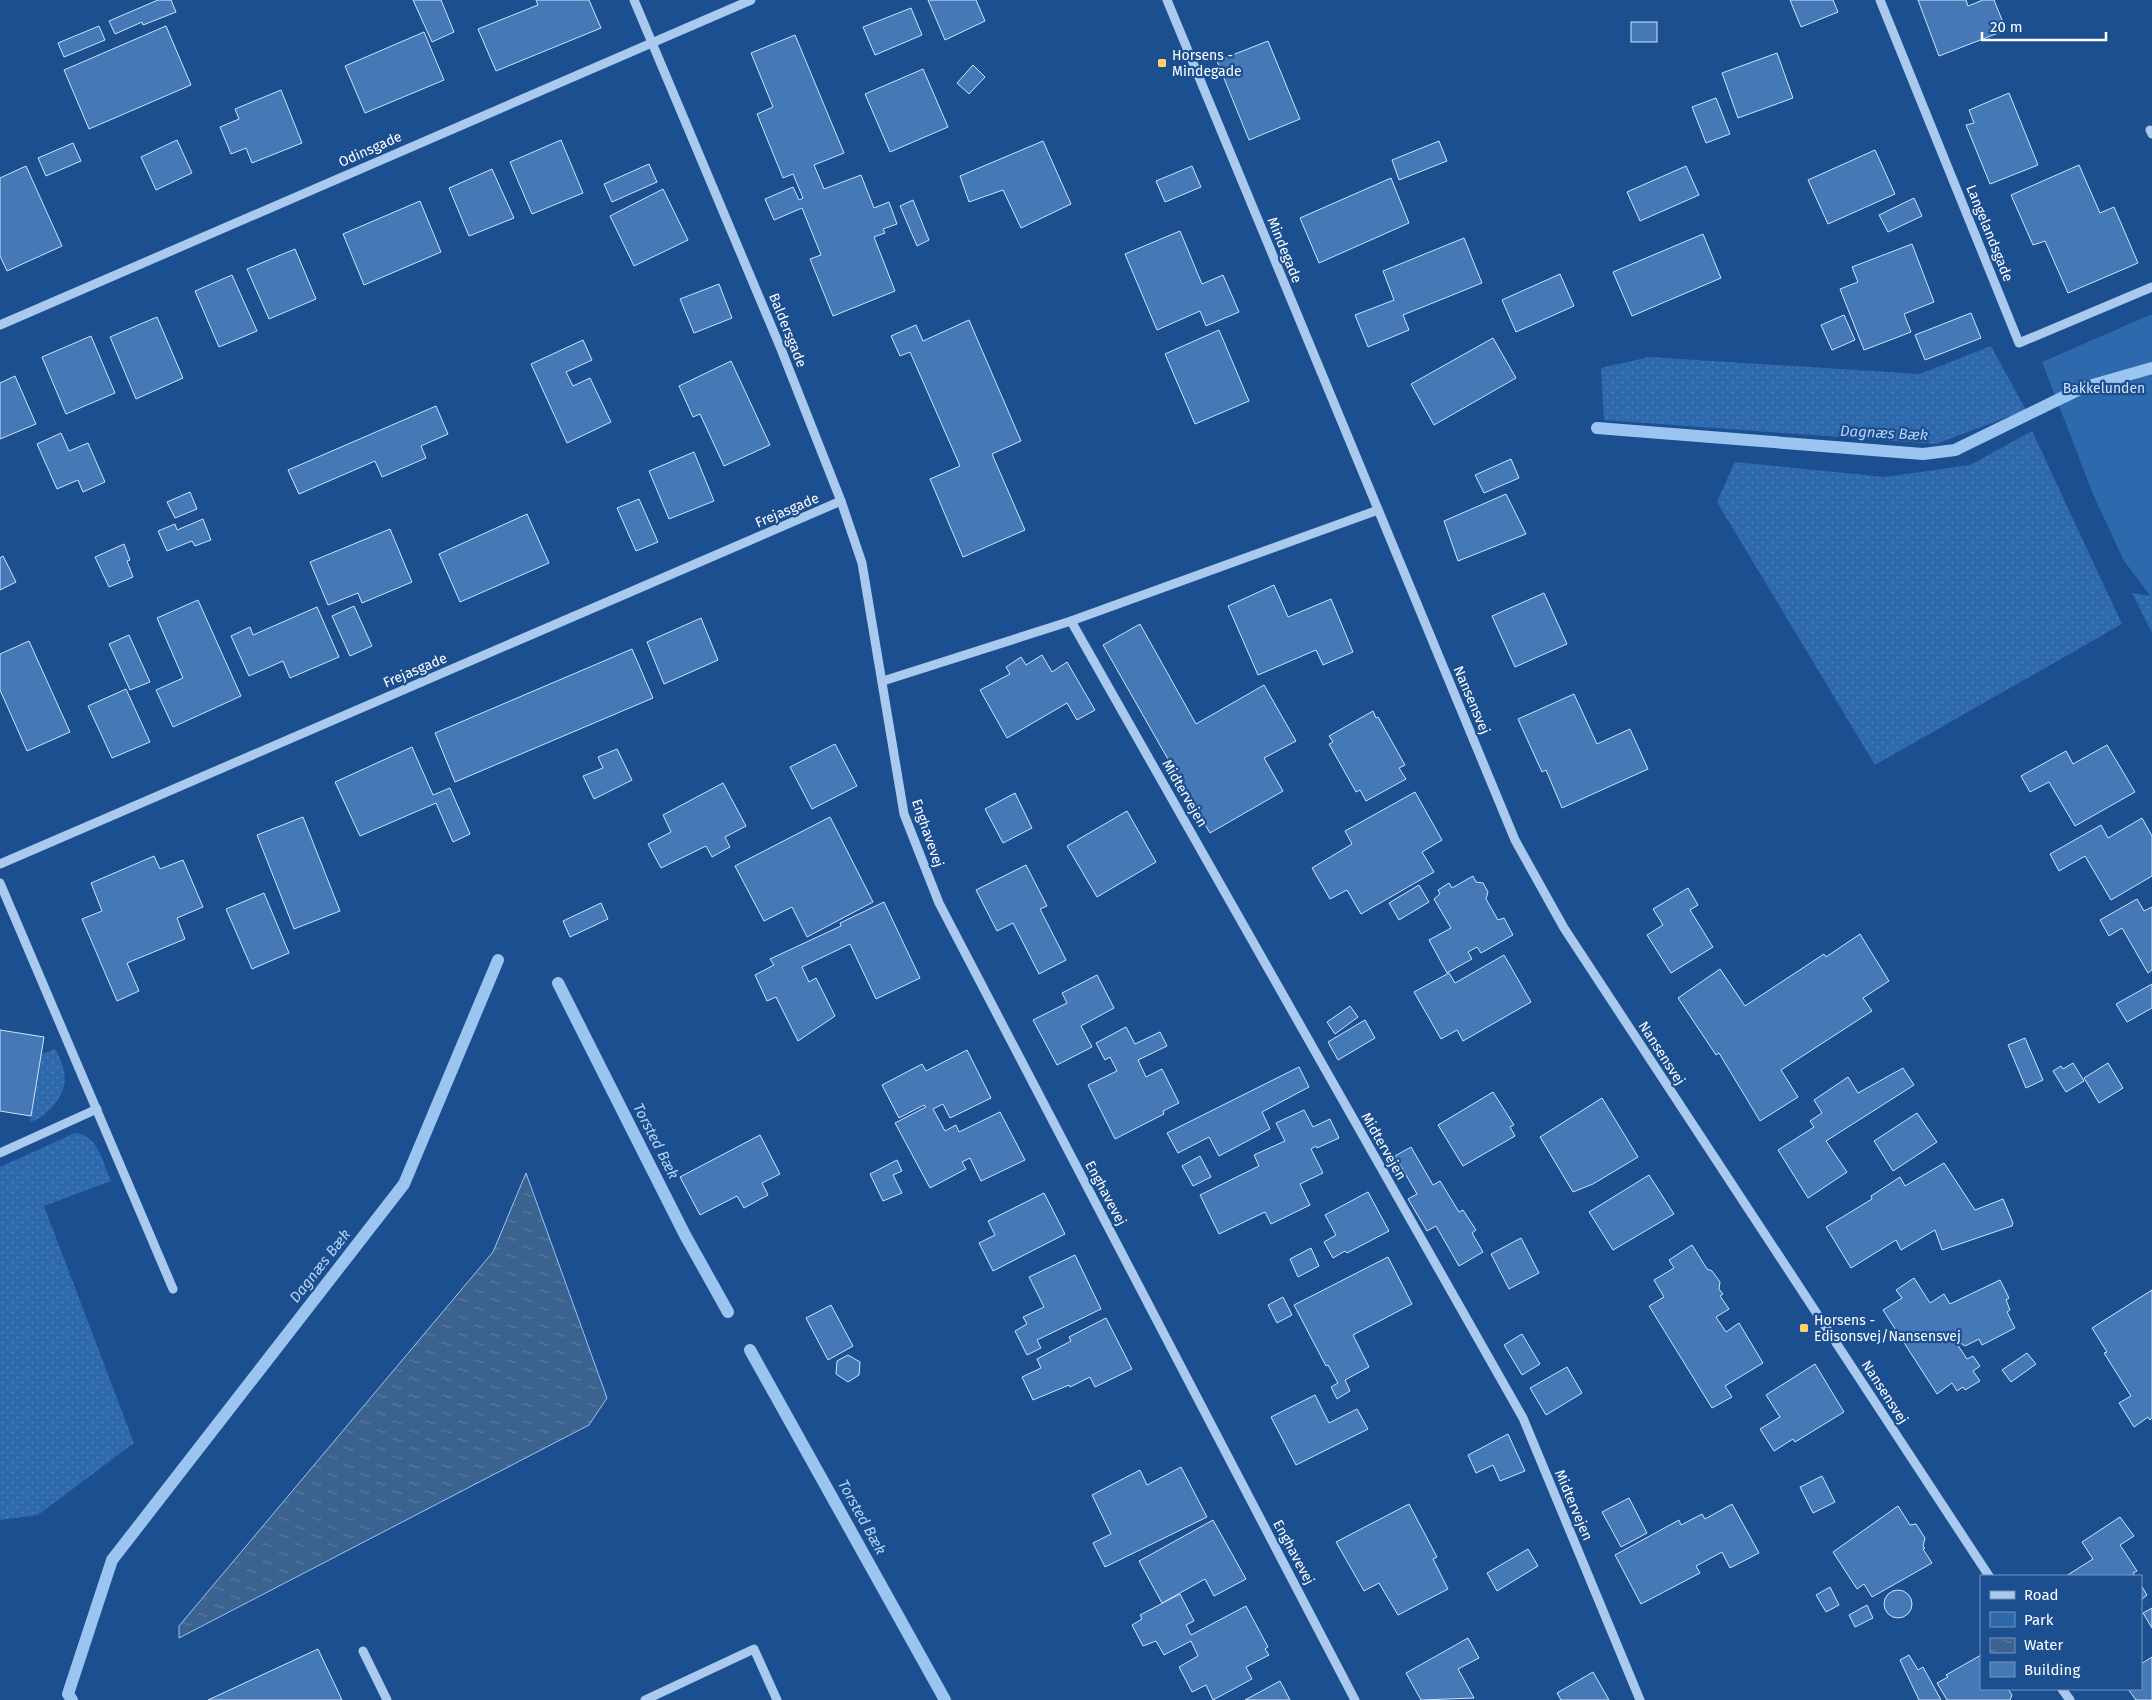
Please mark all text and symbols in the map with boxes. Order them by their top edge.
scale bar [1982,10,2106,42]
text: 20 m [1990,18,2023,36]
place label: Horsens - Mindegade [1172,47,1242,80]
marker: Horsens - Mindegade [1156,57,1168,69]
street label: Odinsgade [336,128,404,171]
street label: Langelandsgade [1962,182,2017,284]
street label: Mindegade [1264,215,1305,286]
street label: Baldersgade [765,291,810,370]
park label: Bakkelunden [2063,380,2145,397]
water label: Dagnæs Bæk [1840,422,1928,444]
street label: Frejasgade [753,489,822,531]
street label: Frejasgade [381,649,450,691]
street label: Nansensvej [1450,664,1494,737]
street label: Midtervejen [1158,756,1211,830]
street label: Enghavevej [908,797,947,870]
street label: Nansensvej [1635,1018,1688,1088]
water label: Torsted Bæk [629,1100,683,1182]
street label: Midtervejen [1357,1109,1410,1183]
street label: Enghavevej [1081,1158,1130,1229]
water label: Dagnæs Bæk [286,1226,354,1306]
place label: Horsens - Edisonsvej/Nansensvej [1814,1312,1961,1345]
marker: Horsens - Edisonsvej/Nansensvej [1798,1322,1810,1334]
street label: Nansensvej [1858,1357,1911,1427]
street label: Midtervejen [1551,1467,1596,1543]
water label: Torsted Bæk [834,1476,890,1558]
street label: Enghavevej [1269,1517,1318,1588]
legend [1980,1575,2142,1690]
text: Road [2024,1586,2059,1604]
text: Park [2024,1611,2054,1629]
text: Water [2024,1636,2063,1654]
text: Building [2024,1661,2080,1679]

